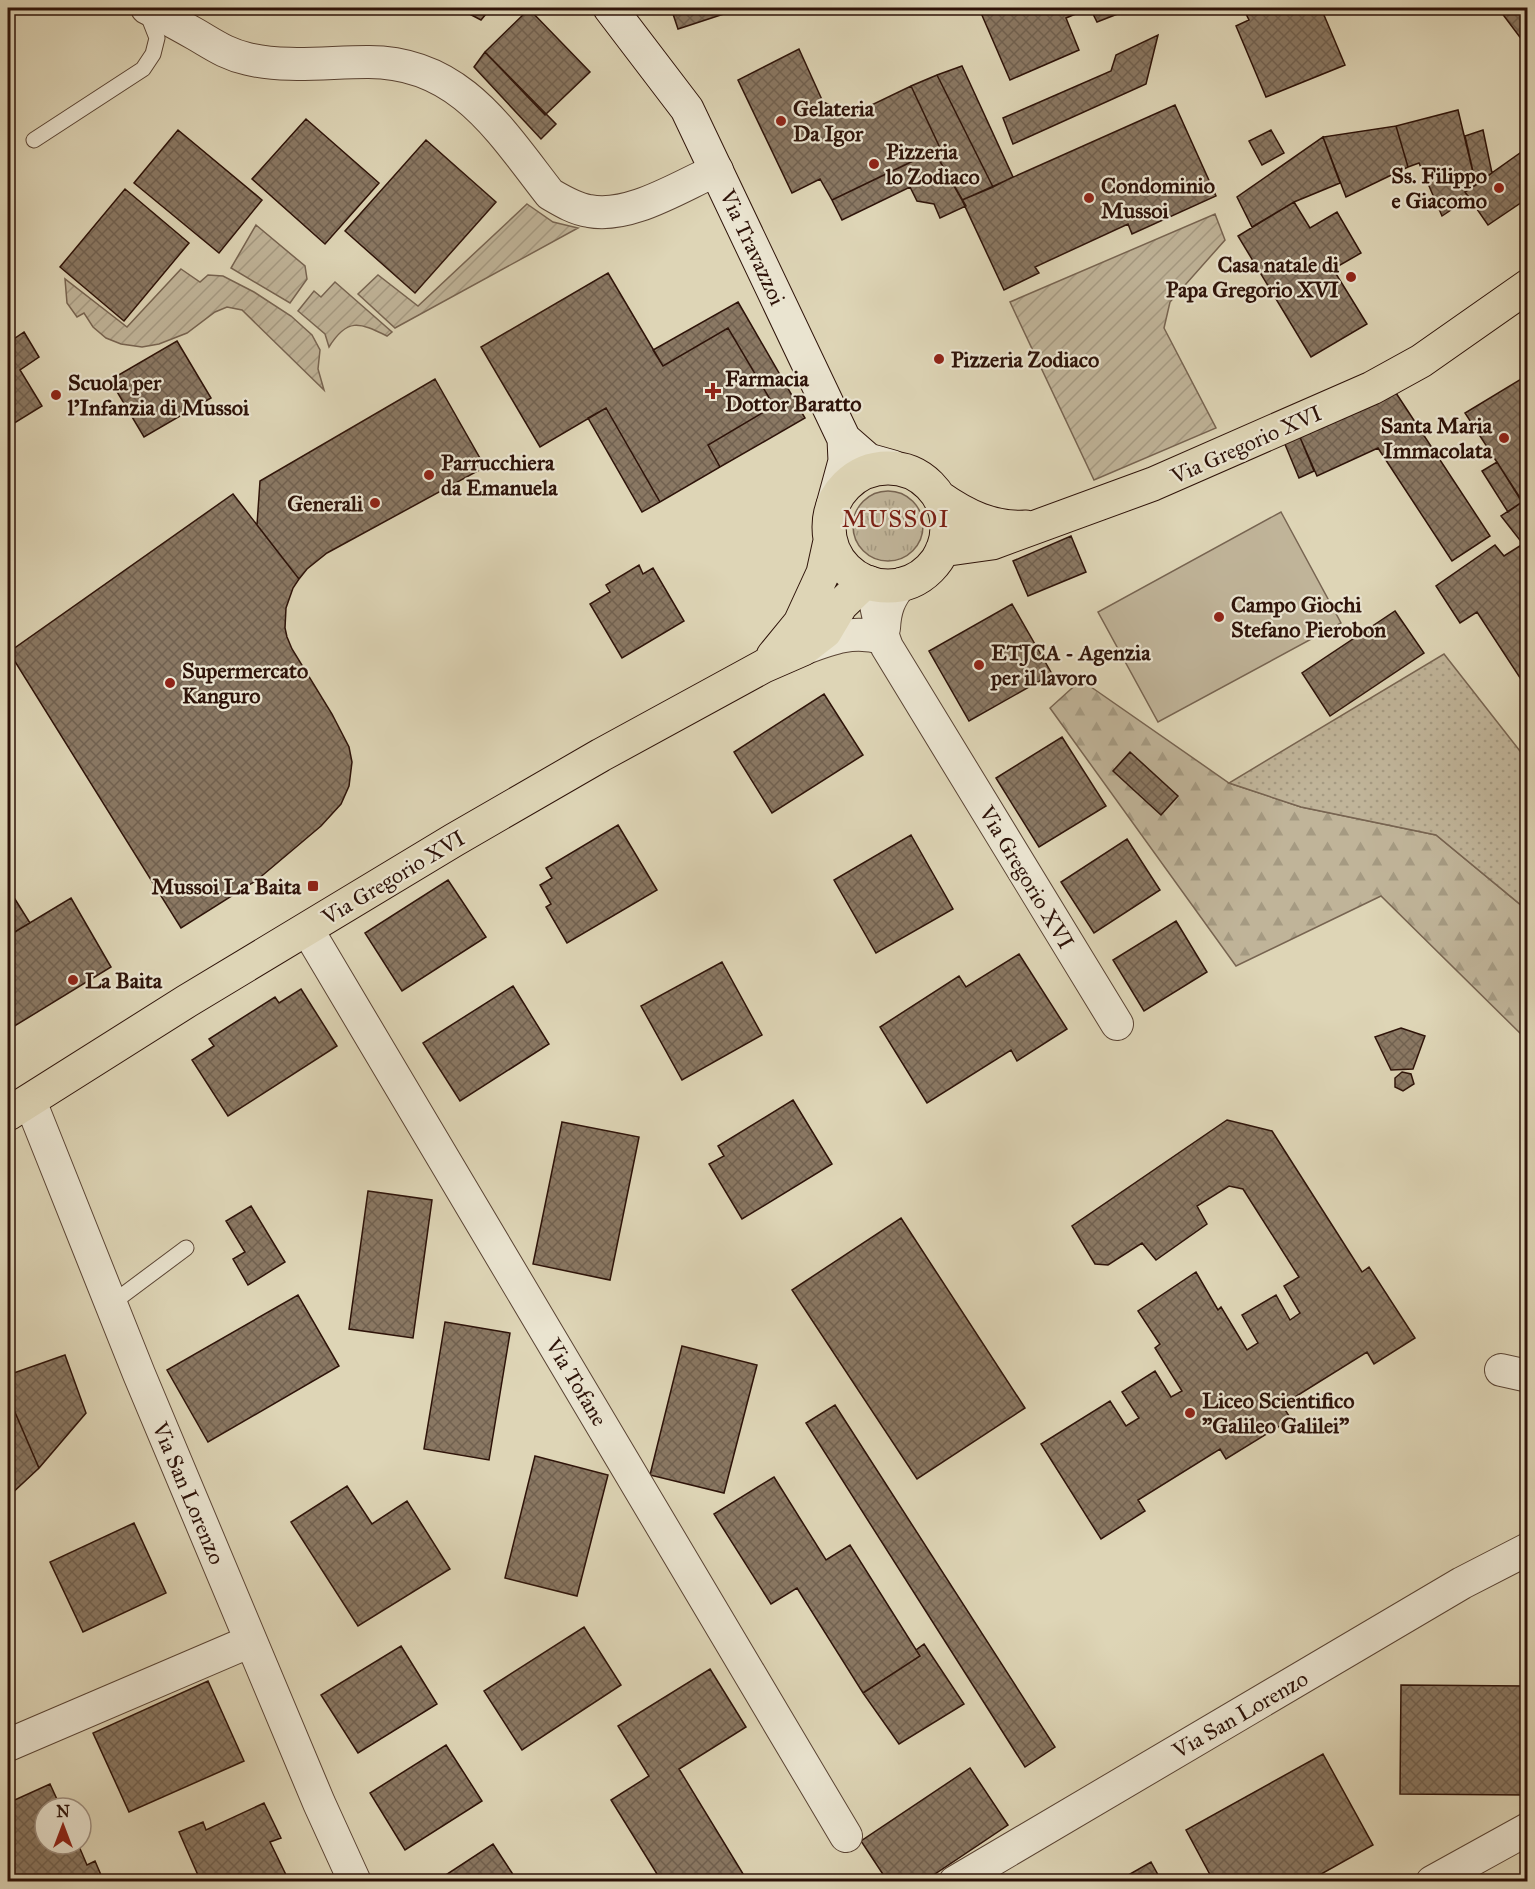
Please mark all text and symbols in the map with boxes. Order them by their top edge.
place label: Gelateria Da Igor [793,95,875,147]
marker: Gelateria Da Igor [774,114,788,128]
place label: Pizzeria lo Zodiaco [885,138,980,190]
marker: Pizzeria lo Zodiaco [867,157,881,171]
place label: Ss. Filippo e Giacomo [1391,162,1487,214]
place label: Condominio Mussoi [1101,172,1215,224]
marker: Ss. Filippo e Giacomo [1492,181,1506,195]
street label: Via Travazzoi [714,184,791,309]
marker: Condominio Mussoi [1082,191,1096,205]
place label: Casa natale di Papa Gregorio XVI [1166,251,1340,303]
marker: Casa natale di Papa Gregorio XVI [1344,270,1358,284]
place label: Pizzeria Zodiaco [951,346,1099,373]
marker: Pizzeria Zodiaco [932,352,946,366]
place label: Farmacia Dottor Baratto [725,365,862,417]
place label: Scuola per l'Infanzia di Mussoi [67,369,250,421]
marker: Farmacia Dottor Baratto [706,384,720,398]
marker: Scuola per l'Infanzia di Mussoi [49,388,63,402]
street label: Via Gregorio XVI [1166,399,1326,490]
place label: Santa Maria Immacolata [1381,412,1493,464]
marker: Santa Maria Immacolata [1497,431,1511,445]
place label: Parrucchiera da Emanuela [441,449,558,501]
marker: Parrucchiera da Emanuela [422,468,436,482]
place label: Generali [287,490,364,517]
marker: Generali [368,496,382,510]
district label: MUSSOI [842,504,950,534]
place label: Campo Giochi Stefano Pierobon [1231,591,1386,643]
marker: Campo Giochi Stefano Pierobon [1212,610,1226,624]
place label: ETJCA - Agenzia per il lavoro [990,639,1151,691]
place label: Supermercato Kanguro [182,657,308,709]
marker: ETJCA - Agenzia per il lavoro [972,658,986,672]
marker: Supermercato Kanguro [163,676,177,690]
street label: Via Gregorio XVI [973,800,1080,954]
street label: Via Gregorio XVI [316,824,470,931]
place label: Mussoi La Baita [152,873,302,900]
marker: Mussoi La Baita [306,879,320,893]
place label: La Baita [85,967,163,994]
marker: La Baita [66,973,80,987]
street label: Via Tofane [539,1333,613,1431]
place label: Liceo Scientifico "Galileo Galilei" [1202,1387,1355,1439]
marker: Liceo Scientifico "Galileo Galilei" [1183,1406,1197,1420]
street label: Via San Lorenzo [146,1417,231,1568]
street label: Via San Lorenzo [1167,1665,1313,1765]
north arrow [33,1796,93,1856]
text: N [56,1802,70,1821]

